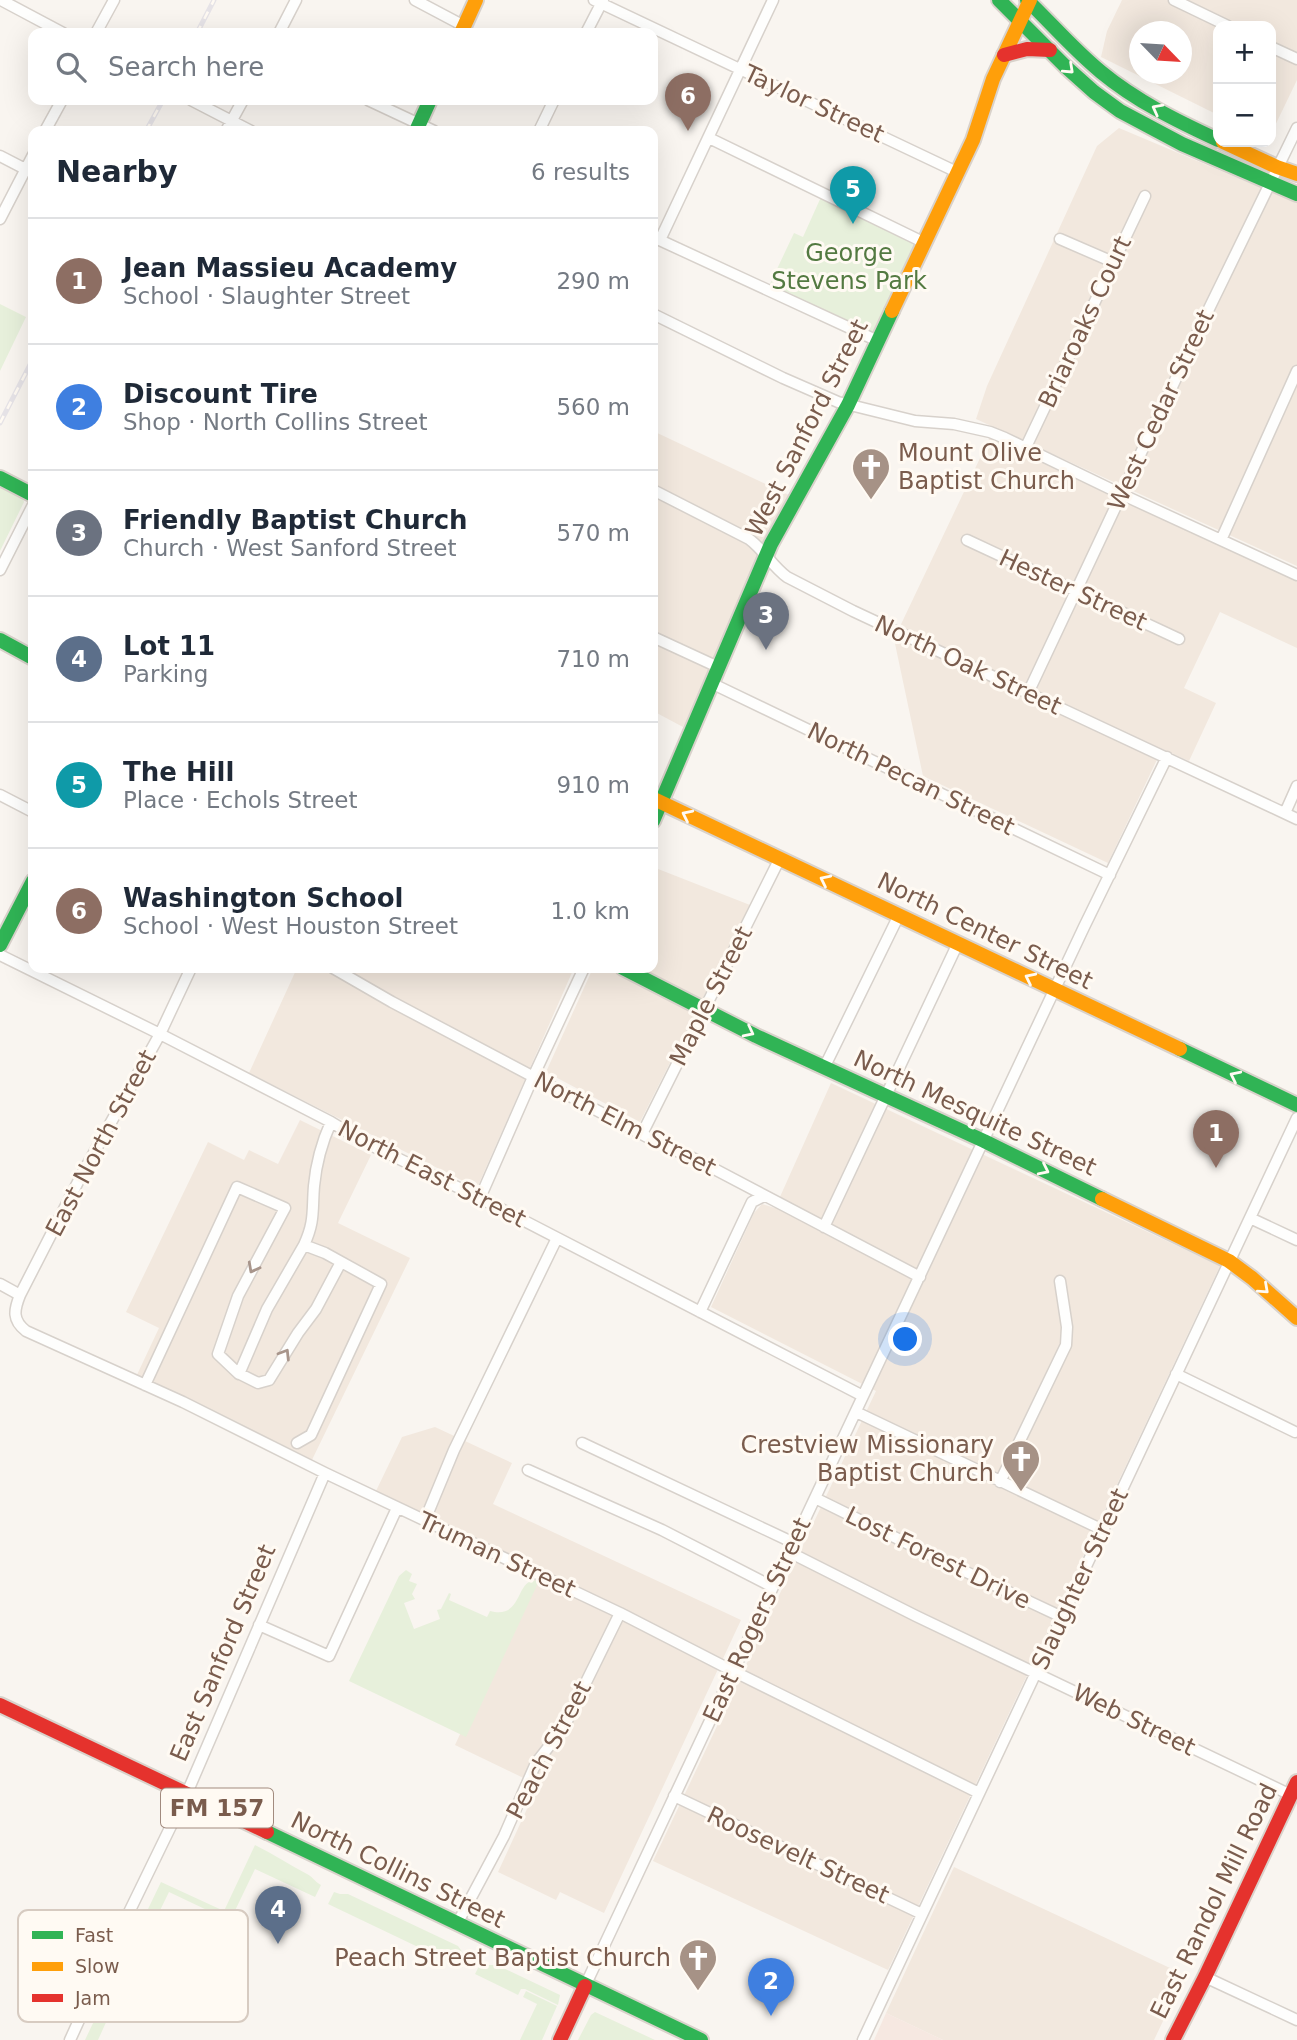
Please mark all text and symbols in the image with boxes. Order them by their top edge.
north arrow [1129,21,1192,84]
map controls [1213,21,1276,147]
button: + [1213,21,1276,84]
search box [28,28,658,105]
icon: search [52,48,90,86]
text: Search here [108,52,264,82]
street label: Taylor Street [739,59,889,149]
one-way arrow [1061,60,1074,73]
pin: 6 [665,73,711,131]
button: − [1213,84,1276,147]
one-way arrow [1152,104,1164,117]
text: Nearby [56,154,178,189]
text: 6 results [531,159,630,185]
pin: 5 [830,166,876,224]
street label: Briaroaks Court [1033,232,1137,412]
park label: George Stevens Park [771,239,927,295]
text: Jean Massieu Academy [123,253,457,283]
text: 1 [71,268,87,294]
text: 290 m [556,268,630,294]
text: School · Slaughter Street [123,283,410,309]
street label: West Cedar Street [1102,305,1220,515]
street label: West Sanford Street [740,315,874,541]
text: Discount Tire [123,379,318,409]
text: 2 [71,394,87,420]
text: 560 m [556,394,630,420]
text: Shop · North Collins Street [123,409,427,435]
place label: Mount Olive Baptist Church [898,439,1075,495]
church icon: Mount Olive Baptist Church [850,446,892,501]
text: Friendly Baptist Church [123,505,468,535]
text: 3 [71,520,87,546]
text: 570 m [556,520,630,546]
text: Church · West Sanford Street [123,535,456,561]
street label: Hester Street [995,544,1151,636]
pin: 3 [743,592,789,650]
street label: North Oak Street [870,609,1066,721]
text: Lot 11 [123,631,215,661]
text: 4 [71,646,87,672]
text: 710 m [556,646,630,672]
text: Parking [123,661,208,687]
street label: North Pecan Street [803,717,1019,841]
text: The Hill [123,757,234,787]
text: 5 [71,772,87,798]
text: 910 m [556,772,630,798]
text: Place · Echols Street [123,787,357,813]
one-way arrow [682,809,695,823]
street label: North Center Street [873,867,1097,995]
one-way arrow [820,874,832,888]
text: Washington School [123,883,403,913]
text: 6 [71,898,87,924]
text: 1.0 km [550,898,630,924]
text: School · West Houston Street [123,913,458,939]
street label: Maple Street [664,922,758,1070]
one-way arrow [1025,972,1037,986]
one-way arrow [742,1024,754,1037]
street label: North Mesquite Street [849,1044,1101,1182]
street label: East North Street [40,1045,162,1241]
street label: North Elm Street [529,1066,721,1182]
one-way arrow [1230,1070,1242,1084]
pin: 1 [1193,1110,1239,1168]
street label: North East Street [333,1115,531,1233]
one-way arrow [1037,1162,1049,1176]
one-way arrow [248,1261,261,1273]
one-way arrow [1256,1281,1269,1293]
your location [888,1322,922,1356]
one-way arrow [277,1348,290,1361]
place label: Crestview Missionary Baptist Church [741,1431,994,1487]
church icon: Crestview Missionary Baptist Church [1000,1438,1042,1493]
street label: Slaughter Street [1026,1484,1134,1674]
street label: Lost Forest Drive [841,1501,1035,1615]
street label: Truman Street [413,1506,580,1604]
street label: East Rogers Street [697,1513,817,1727]
street label: East Sanford Street [165,1540,281,1766]
street label: Peach Street [501,1676,597,1824]
street label: Web Street [1068,1678,1200,1762]
street label: East Randol Mill Road [1145,1779,1283,2023]
road number: FM 157 [161,1788,273,1828]
street label: Roosevelt Street [702,1801,894,1909]
street label: North Collins Street [286,1806,510,1934]
pin: 4 [255,1886,301,1944]
legend [18,1910,248,2022]
text: Fast [75,1924,113,1946]
church icon: Peach Street Baptist Church [677,1937,719,1992]
place label: Peach Street Baptist Church [334,1944,671,1972]
text: Slow [75,1955,120,1977]
pin: 2 [748,1958,794,2016]
text: Jam [74,1987,111,2009]

